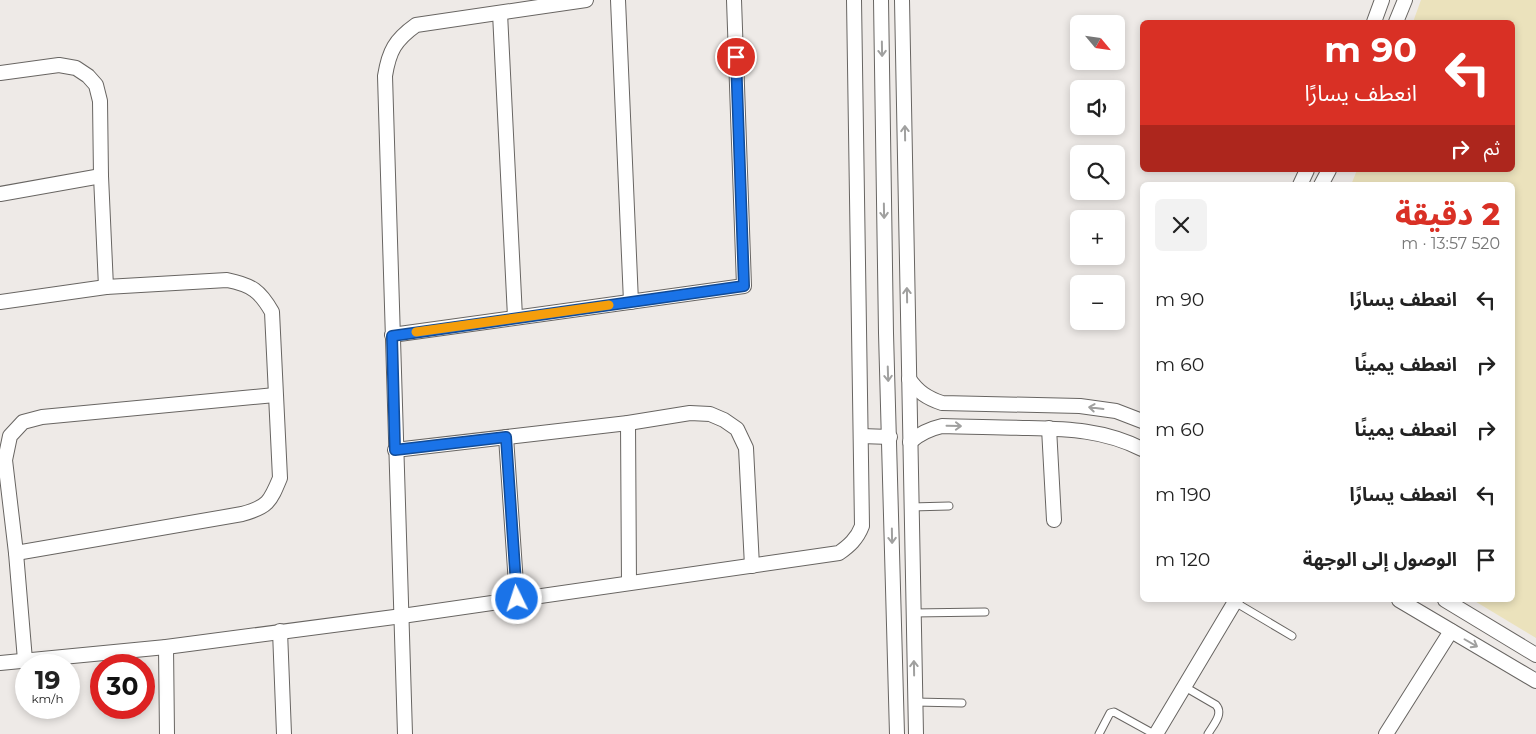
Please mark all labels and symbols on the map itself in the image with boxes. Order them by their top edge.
north arrow [1070,15,1125,70]
pin [715,36,757,78]
one-way arrow [877,40,887,56]
one-way arrow [900,125,909,141]
one-way arrow [879,202,889,219]
one-way arrow [903,288,912,304]
one-way arrow [883,365,892,381]
one-way arrow [1088,403,1104,413]
one-way arrow [946,421,962,431]
one-way arrow [887,528,897,544]
position arrow [490,572,542,624]
one-way arrow [1463,638,1477,648]
speed limit sign: 30 [90,654,155,719]
one-way arrow [910,660,919,676]

